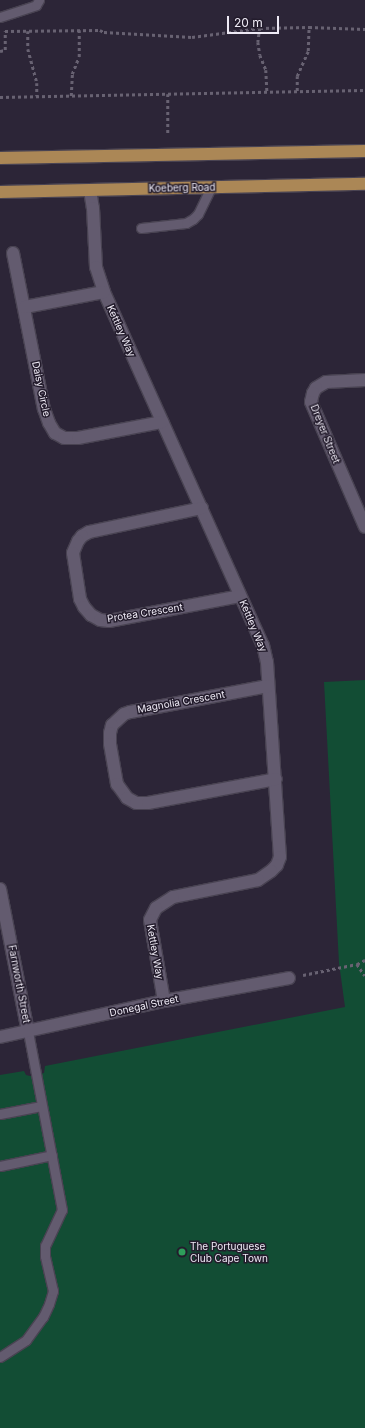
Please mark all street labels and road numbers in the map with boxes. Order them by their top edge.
street label: Koeberg Road [149,181,215,195]
street label: Kettley Way [104,303,138,359]
street label: Daisy Circle [29,360,53,418]
street label: Dreyer Street [308,403,342,465]
street label: Kettley Way [237,598,269,654]
street label: Protea Crescent [106,601,184,625]
street label: Magnolia Crescent [136,688,226,716]
street label: Kettley Way [144,924,166,980]
street label: Farnworth Street [6,944,32,1024]
street label: Donegal Street [108,993,180,1019]

